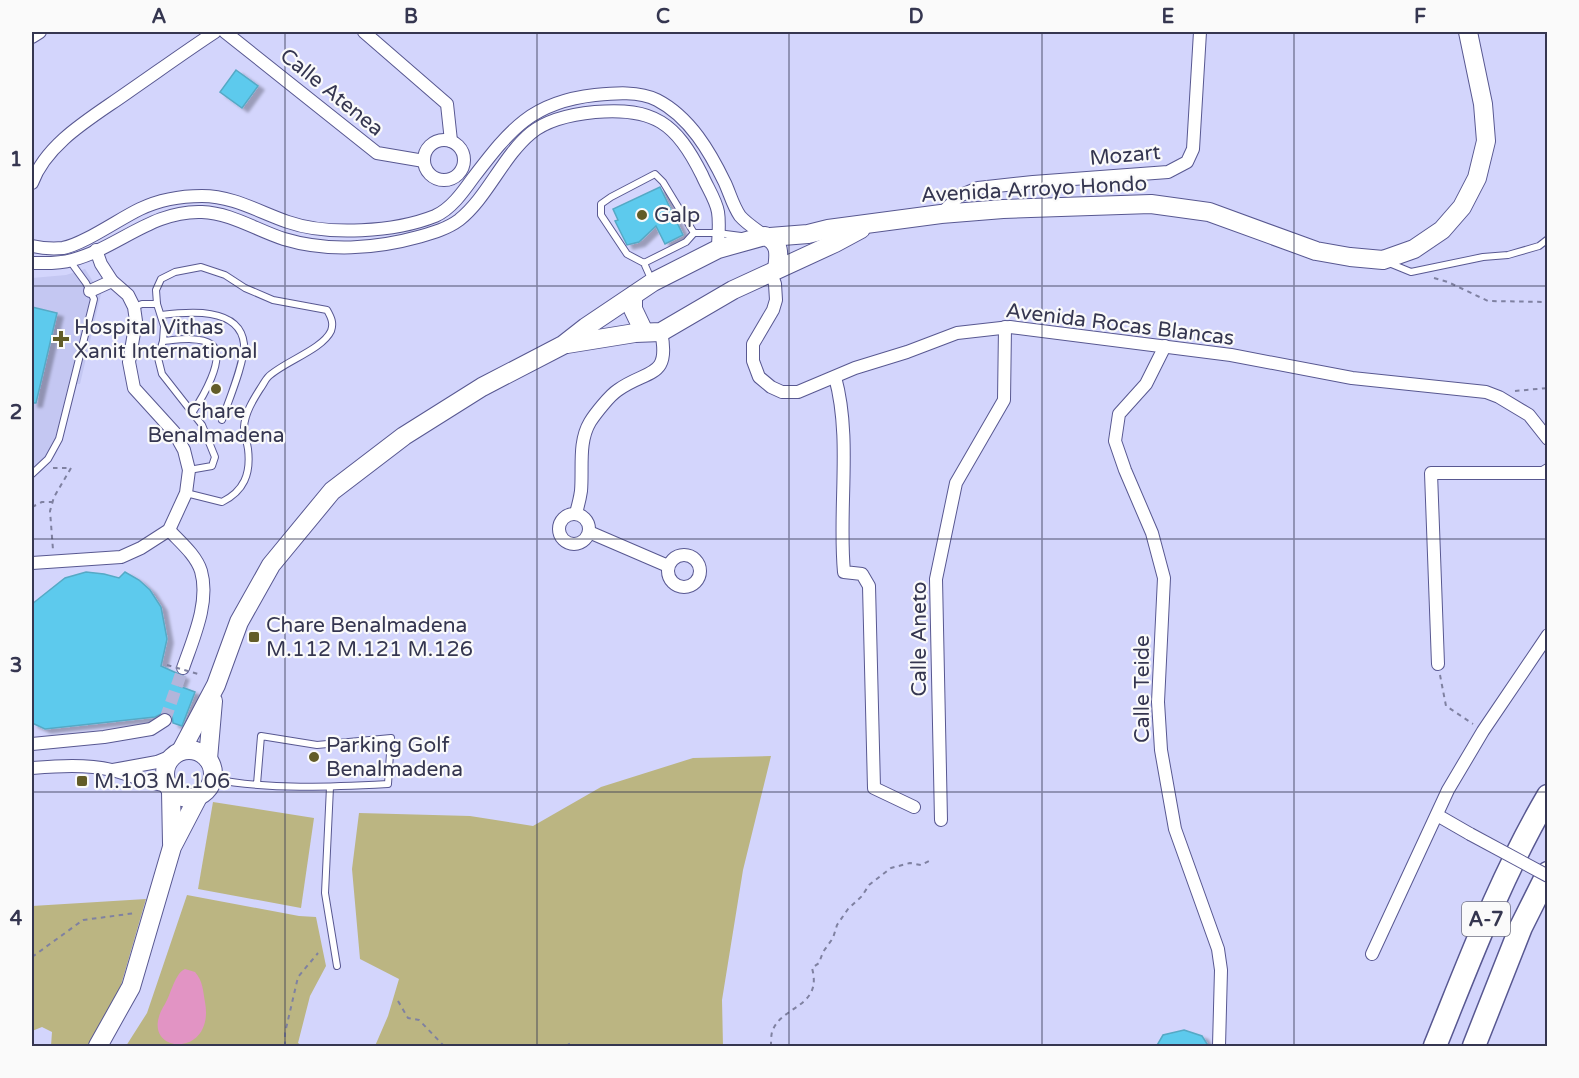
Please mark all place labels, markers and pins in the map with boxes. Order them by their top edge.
place label: Galp [654,203,700,228]
marker: Galp [635,208,649,222]
place label: Hospital Vithas Xanit International [74,315,257,364]
marker: Hospital Vithas Xanit International [52,330,70,348]
marker: Chare Benalmadena [209,382,223,396]
place label: Chare Benalmadena [148,399,284,448]
place label: Chare Benalmadena M.112 M.121 M.126 [266,613,473,662]
marker: Chare Benalmadena M.112 M.121 M.126 [247,630,261,644]
place label: Parking Golf Benalmadena [326,733,463,782]
marker: Parking Golf Benalmadena [307,750,321,764]
place label: M.103 M.106 [94,769,230,794]
marker: M.103 M.106 [75,774,89,788]

